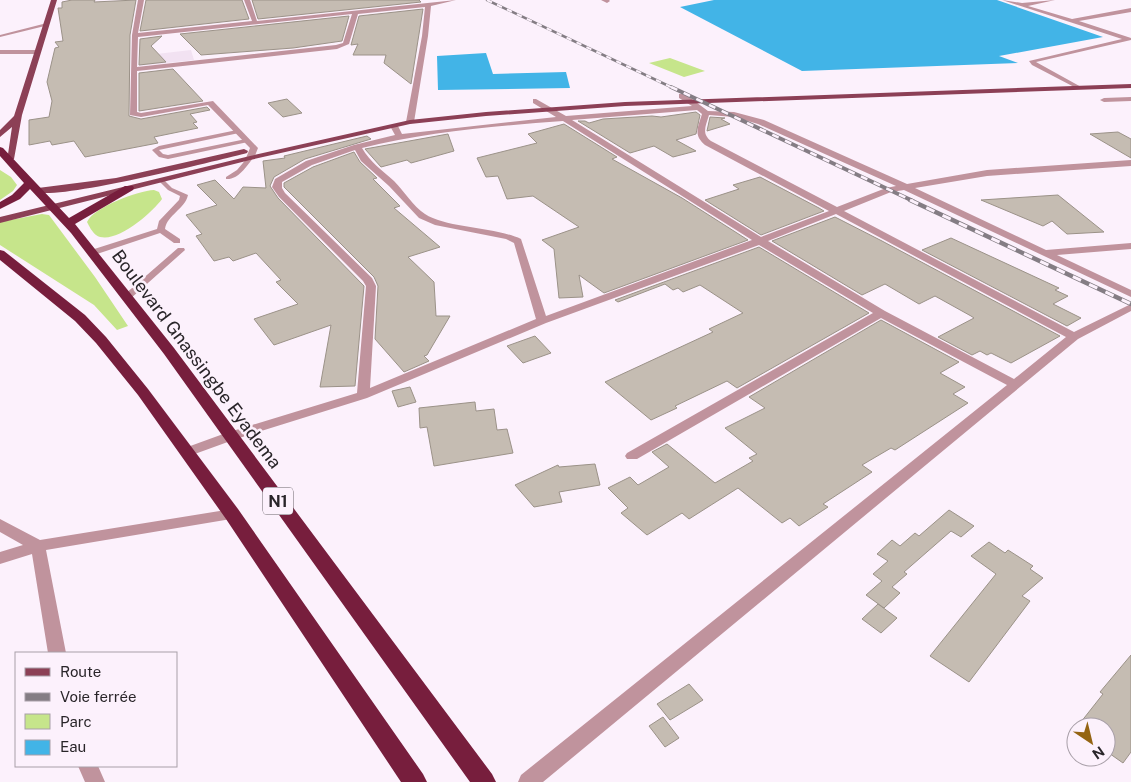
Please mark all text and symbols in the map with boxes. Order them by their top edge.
street label: Boulevard Gnassingbe Eyadema [108,246,286,472]
road number: N1 [263,488,293,514]
legend [15,652,178,767]
text: Route [60,663,101,680]
text: Voie ferrée [60,688,137,705]
text: Parc [60,713,92,730]
north arrow [1066,717,1116,767]
text: Eau [60,738,86,755]
text: N [1089,743,1108,762]

